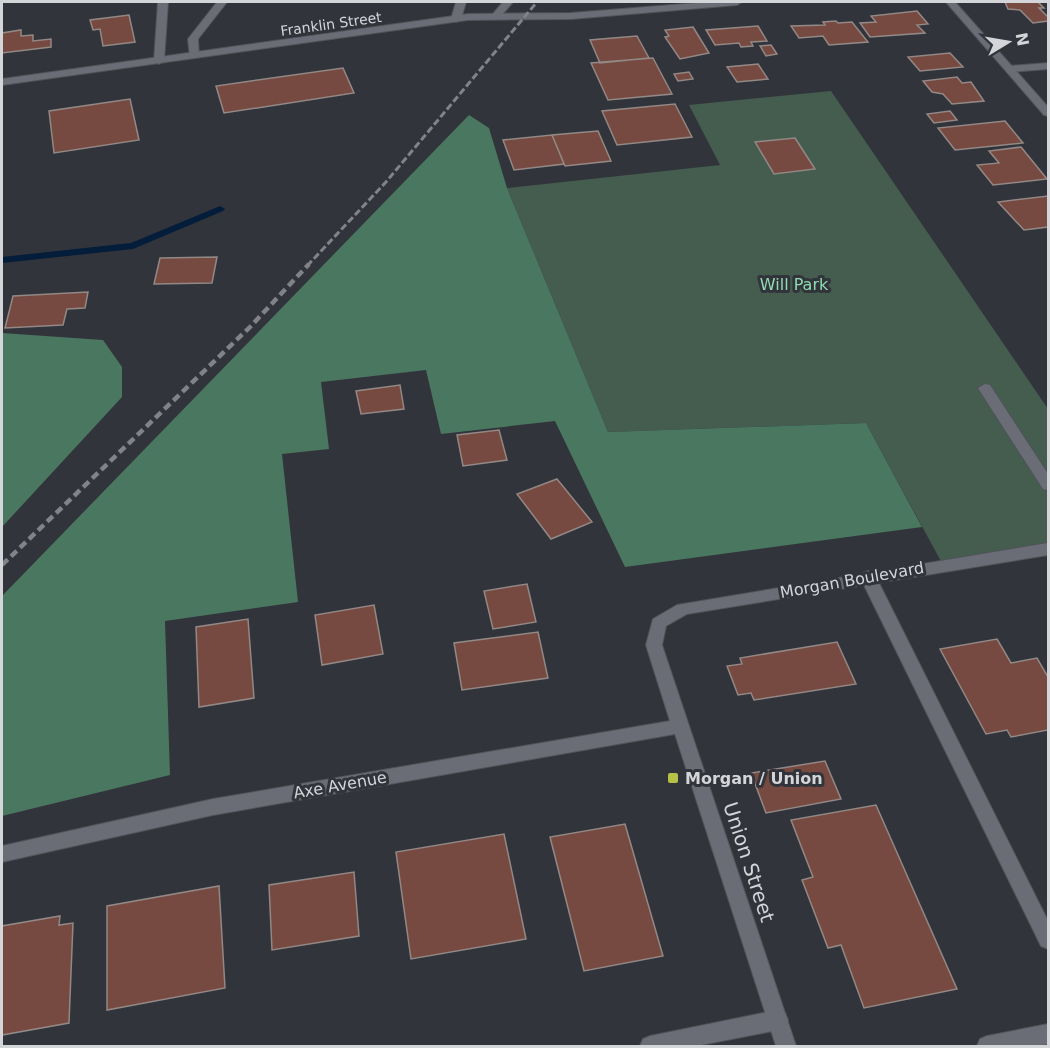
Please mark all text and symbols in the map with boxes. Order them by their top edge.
street label: Franklin Street [279,9,383,39]
north arrow [978,12,1038,72]
text: N [1012,31,1033,48]
park label: Will Park [760,275,829,294]
street label: Morgan Boulevard [778,558,926,602]
street label: Axe Avenue [292,767,388,803]
place label: Morgan / Union [685,769,823,788]
marker: Morgan / Union [666,771,680,785]
street label: Union Street [718,799,780,925]

